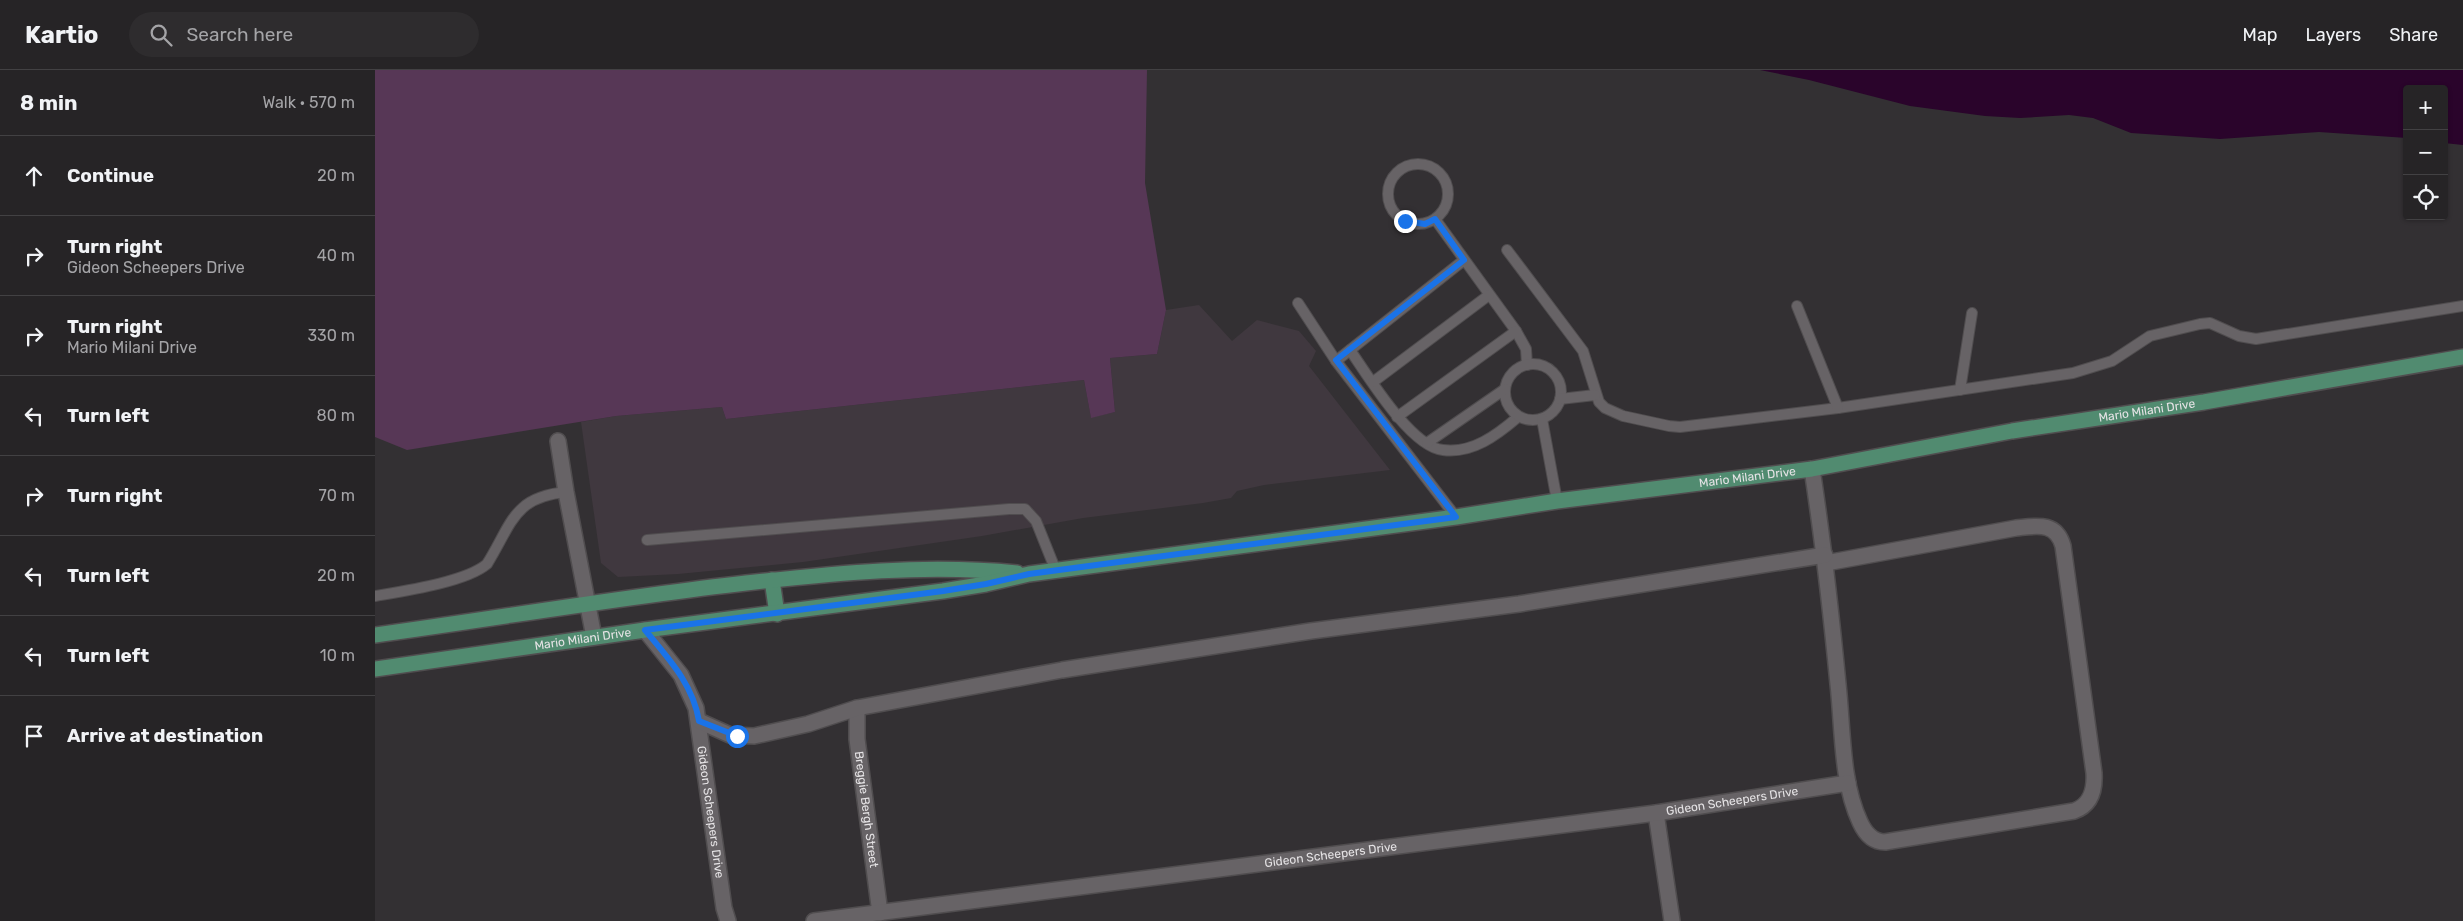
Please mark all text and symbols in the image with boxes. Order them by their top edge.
search box [129,12,479,57]
text: Kartio [25,21,99,49]
icon: search [147,21,175,49]
text: Search here [187,23,293,46]
text: Map [2243,24,2278,46]
text: Layers [2306,24,2361,46]
text: Share [2389,24,2438,46]
map controls [2403,85,2448,220]
button: + [2403,85,2448,130]
text: 8 min [20,90,77,115]
text: Walk · 570 m [263,93,355,112]
button: − [2403,130,2448,175]
icon: ahead [20,162,48,190]
text: Continue [67,164,154,187]
text: 20 m [317,166,355,185]
button: locate [2403,175,2448,220]
route end [1394,210,1417,233]
text: Turn right [67,235,162,258]
icon: right [20,242,48,270]
text: 40 m [317,246,355,265]
text: Gideon Scheepers Drive [67,258,245,277]
text: Turn right [67,315,162,338]
icon: right [20,322,48,350]
text: 330 m [307,326,355,345]
text: Mario Milani Drive [67,338,197,357]
street label: Mario Milani Drive [2098,396,2196,425]
icon: left [20,402,48,430]
text: Turn left [67,404,149,427]
text: 80 m [317,406,355,425]
street label: Mario Milani Drive [1698,464,1797,490]
icon: right [20,482,48,510]
text: Turn right [67,484,162,507]
text: 70 m [318,486,355,505]
icon: left [20,562,48,590]
text: Turn left [67,564,149,587]
text: 20 m [317,566,355,585]
street label: Mario Milani Drive [534,625,632,653]
icon: left [20,642,48,670]
text: Turn left [67,644,149,667]
text: 10 m [320,646,355,665]
icon: arrive [20,722,48,750]
text: Arrive at destination [67,724,263,747]
route start [726,725,749,748]
street label: Gideon Scheepers Drive [694,745,727,879]
street label: Breggie Bergh Street [852,750,881,869]
street label: Gideon Scheepers Drive [1665,784,1799,818]
street label: Gideon Scheepers Drive [1264,839,1398,870]

